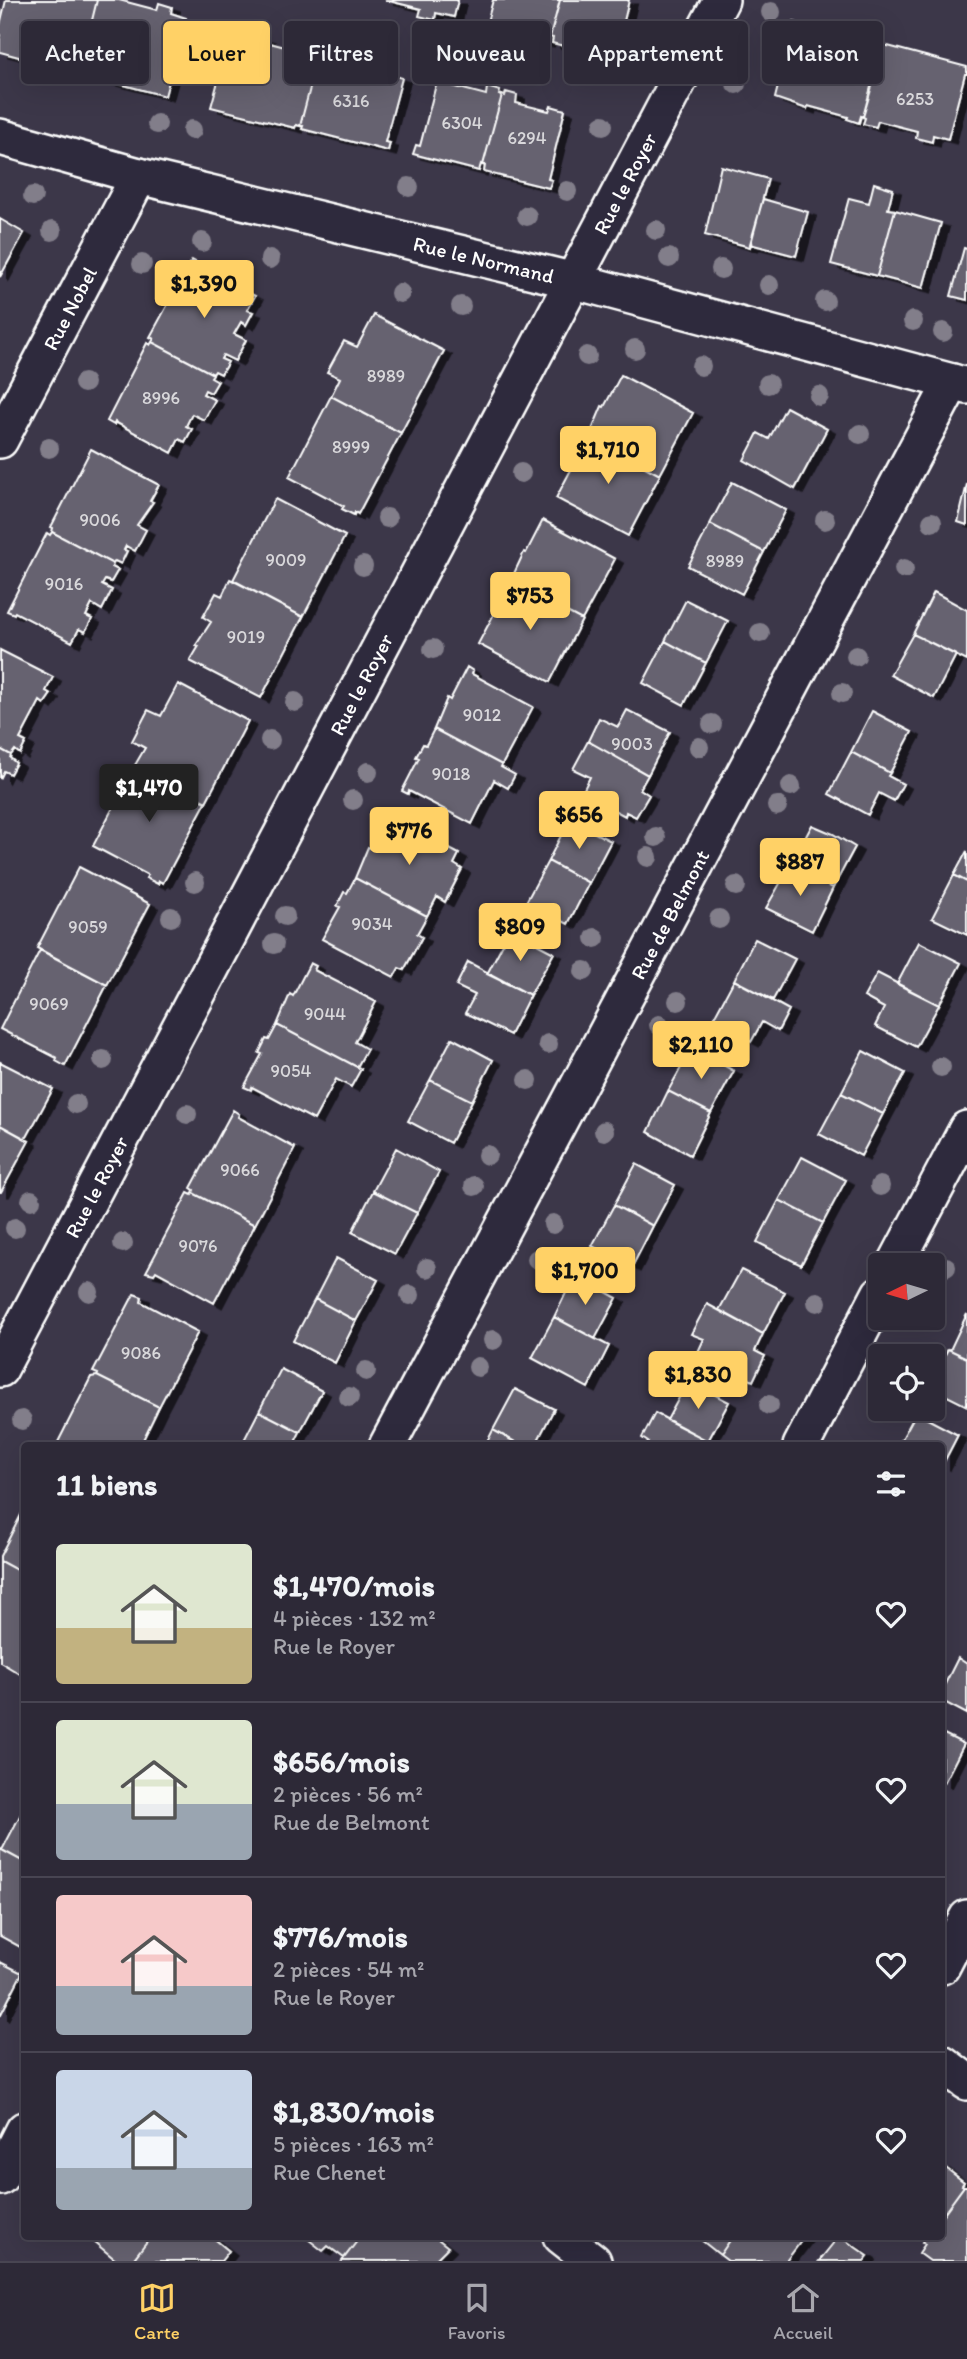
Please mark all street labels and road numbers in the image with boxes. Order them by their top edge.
street label: Rue le Royer [587,128,662,238]
street label: Rue le Normand [411,230,557,288]
street label: Rue Nobel [37,262,102,354]
street label: Rue le Royer [324,629,398,739]
street label: Rue de Belmont [625,845,714,983]
street label: Rue le Royer [59,1131,133,1242]

